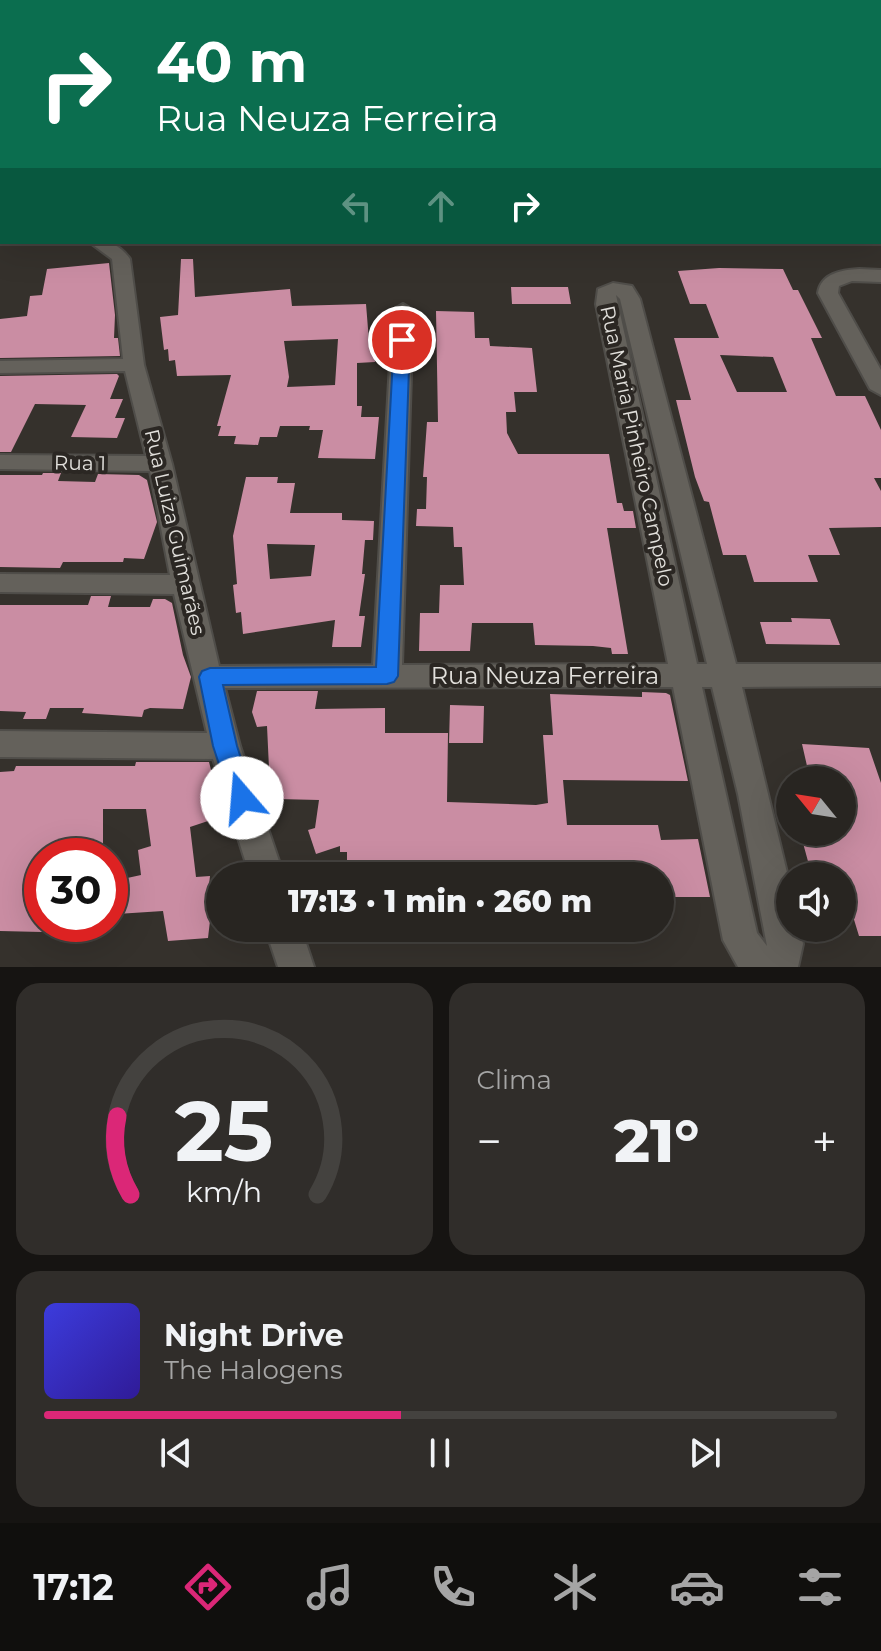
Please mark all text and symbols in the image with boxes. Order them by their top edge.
text: 40 m [156,28,307,96]
icon: right [24,32,128,136]
text: Rua Neuza Ferreira [156,96,499,140]
icon: left [335,184,379,228]
icon: ahead [419,184,463,228]
icon: right [503,184,547,228]
street label: Rua Maria Pinheiro Campelo [595,303,679,589]
pin [368,306,436,374]
icon: arrive [380,318,424,362]
street label: Rua Luiza Guimarães [140,427,210,638]
street label: Rua 1 [54,451,106,475]
street label: Rua Neuza Ferreira [431,661,659,690]
position arrow [200,756,284,840]
north arrow [776,766,856,846]
map controls [776,766,856,942]
speed limit sign: 30 [24,838,128,942]
button: sound [776,862,856,942]
text: 17:13 · 1 min · 260 m [288,883,592,920]
text: Clima [477,1064,552,1096]
text: 25 [175,1080,274,1182]
text: 21° [614,1104,699,1177]
text: − [477,1114,502,1168]
text: + [812,1114,837,1168]
text: km/h [186,1174,262,1209]
text: Night Drive [164,1317,344,1354]
text: The Halogens [164,1354,343,1386]
icon: previous [154,1431,198,1475]
icon: pause [418,1431,462,1475]
icon: next [683,1431,727,1475]
icon: directions [180,1559,236,1615]
icon: music [302,1559,358,1615]
icon: phone [425,1559,481,1615]
icon: climate [547,1559,603,1615]
icon: car [669,1559,725,1615]
icon: filters [792,1559,848,1615]
text: 17:12 [33,1565,114,1609]

